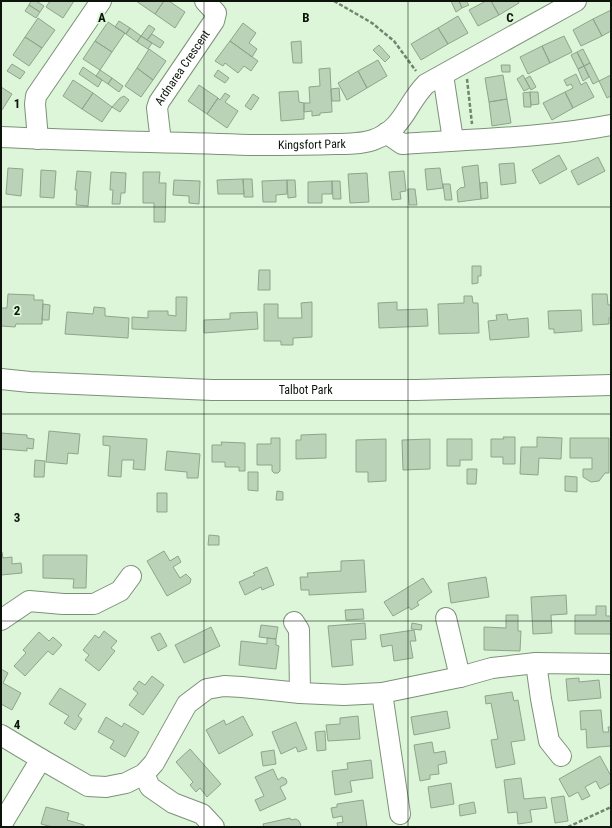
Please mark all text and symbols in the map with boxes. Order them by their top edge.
text: A [98,10,106,25]
text: B [302,10,310,25]
text: C [506,10,514,25]
street label: Ardnarea Crescent [152,27,213,108]
text: 1 [14,96,20,111]
street label: Kingsfort Park [278,137,347,152]
text: 2 [14,303,21,318]
street label: Talbot Park [279,383,333,397]
text: 3 [14,510,20,525]
text: 4 [14,717,21,732]

